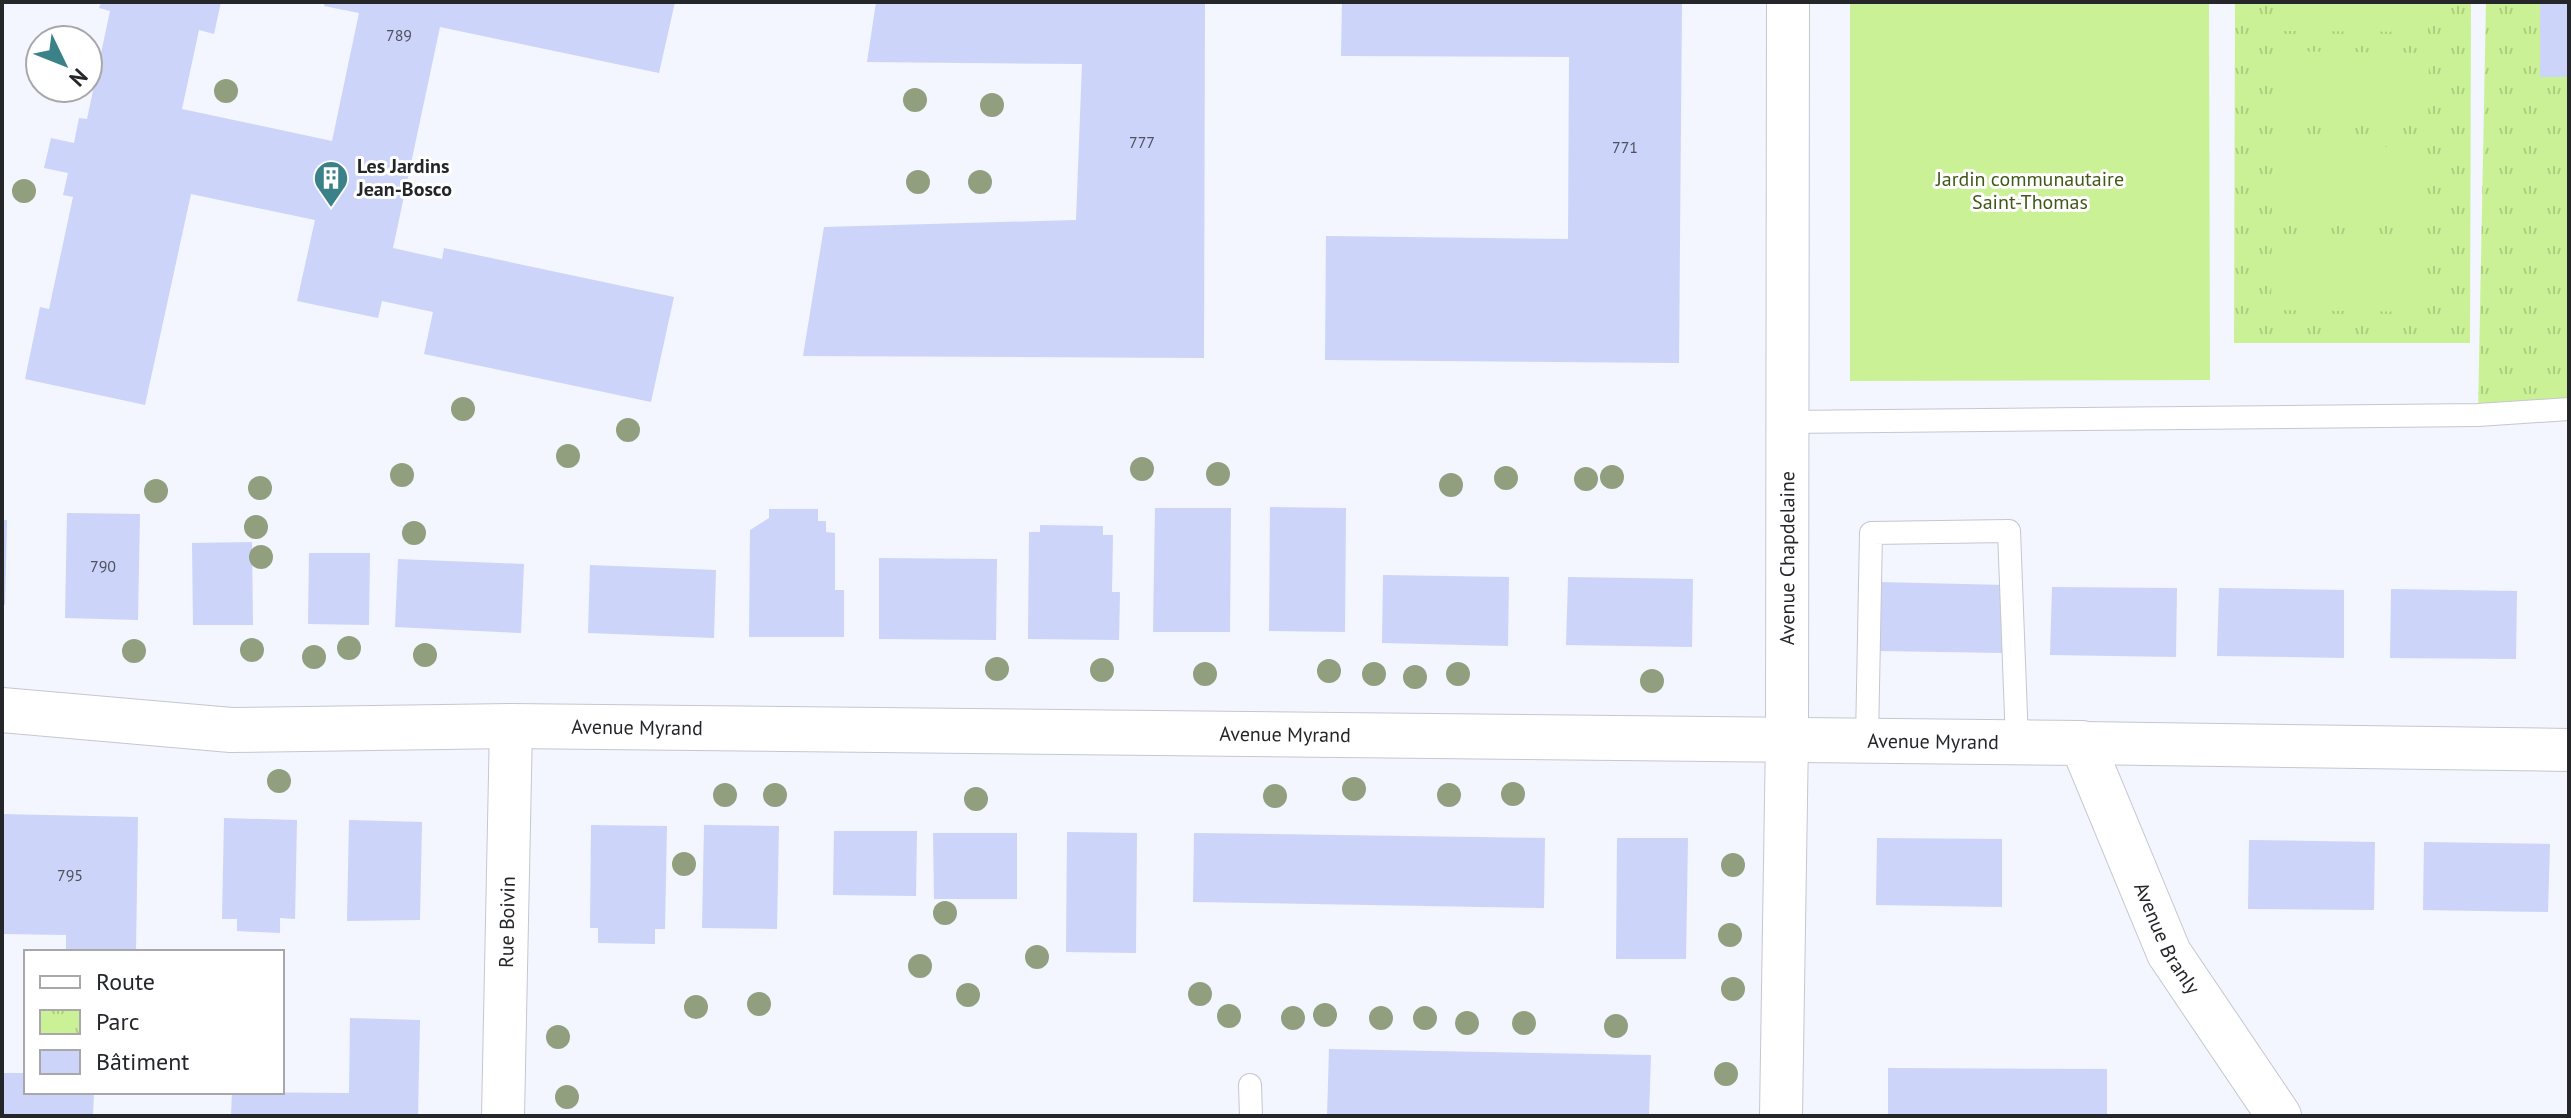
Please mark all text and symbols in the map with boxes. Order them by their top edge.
north arrow [24,24,104,104]
house number: 789 [386,25,412,45]
text: N [63,63,94,92]
house number: 777 [1129,132,1155,152]
house number: 771 [1612,137,1638,157]
place label: Les Jardins Jean-Bosco [356,153,452,202]
building icon: Les Jardins Jean-Bosco [312,159,350,209]
park label: Jardin communautaire Saint-Thomas [1935,166,2124,215]
street label: Avenue Chapdelaine [1774,471,1800,645]
house number: 790 [90,556,116,576]
street label: Avenue Myrand [571,714,703,741]
street label: Avenue Myrand [1219,721,1351,748]
street label: Avenue Myrand [1867,728,1999,755]
house number: 795 [57,865,83,885]
street label: Rue Boivin [493,876,521,968]
street label: Avenue Branly [2128,878,2206,1000]
legend [24,950,284,1094]
text: Route [96,966,155,997]
text: Parc [96,1006,140,1037]
text: Bâtiment [96,1046,189,1077]

